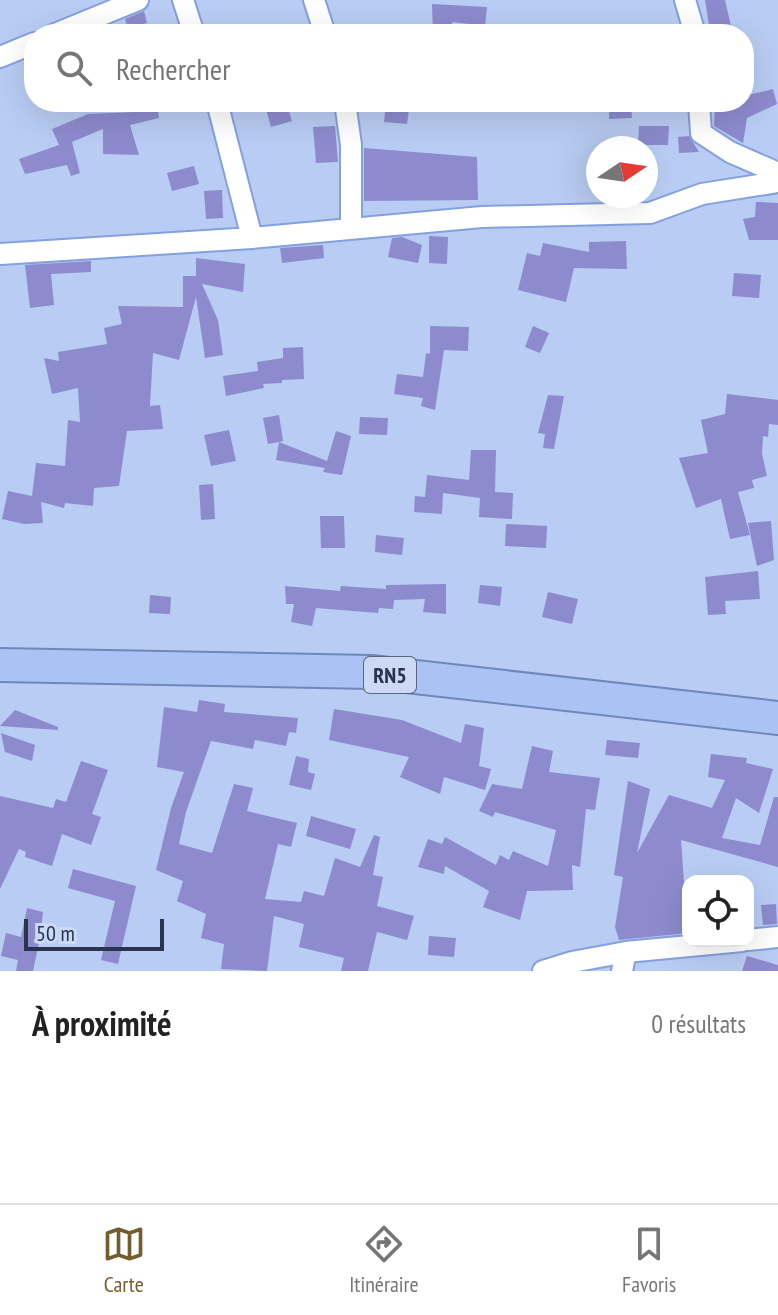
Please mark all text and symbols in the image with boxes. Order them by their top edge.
search box [24,24,754,112]
icon: search [52,46,96,90]
text: Rechercher [116,49,230,88]
north arrow [586,136,658,208]
road number: RN5 [364,657,416,693]
map controls [682,875,754,947]
button: locate [682,875,754,947]
scale bar [24,915,164,951]
text: 50 m [36,919,75,947]
text: À proximité [32,1001,172,1045]
text: 0 résultats [651,1007,746,1040]
tab: Carte [102,1222,146,1298]
tab: Itinéraire [349,1222,419,1298]
tab: Favoris [622,1222,676,1298]

